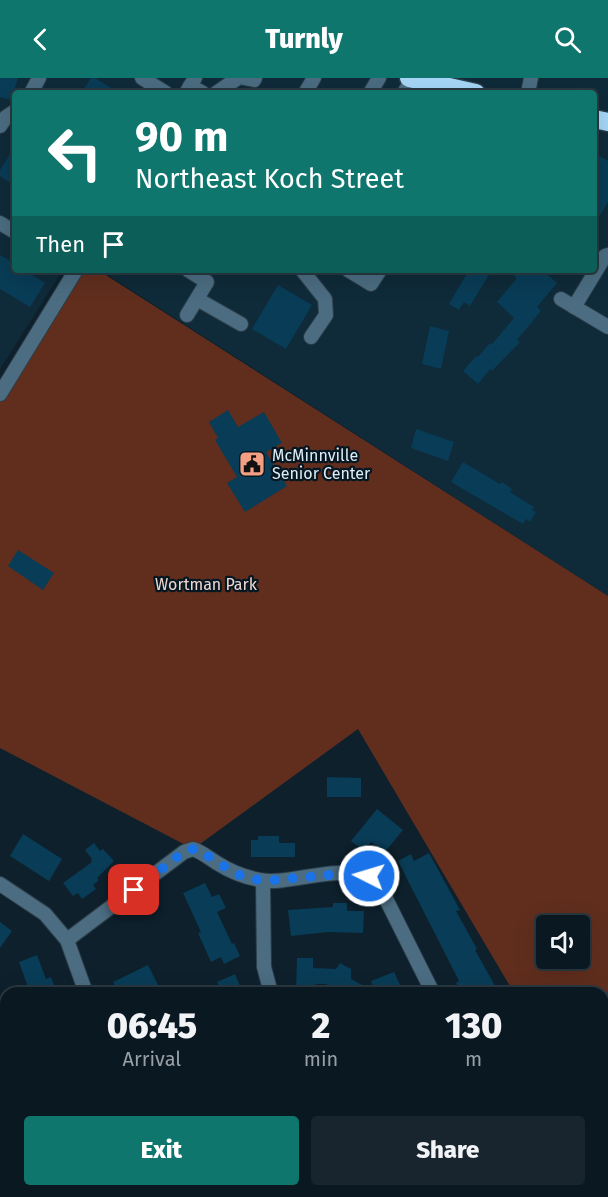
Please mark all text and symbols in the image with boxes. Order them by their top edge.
icon: back [24,23,57,56]
text: Turnly [265,23,343,55]
icon: search [551,23,584,56]
text: 90 m [135,112,229,162]
icon: left [36,114,114,192]
text: Northeast Koch Street [135,163,404,195]
icon: arrive [97,228,130,261]
text: Then [36,231,85,258]
place label: McMinnville Senior Center [272,446,371,483]
public building icon: McMinnville Senior Center [237,449,267,479]
park label: Wortman Park [155,575,258,594]
position arrow [337,844,401,908]
pin [108,864,159,915]
icon: arrive [117,873,150,906]
map controls [536,915,590,969]
button: sound [536,915,590,969]
text: 06:45 [107,1004,197,1048]
text: 2 [312,1004,330,1048]
text: 130 [445,1004,502,1048]
text: Arrival [123,1047,181,1071]
text: min [304,1047,338,1071]
text: m [465,1047,482,1071]
button: Exit [24,1116,299,1185]
button: Share [311,1116,585,1185]

